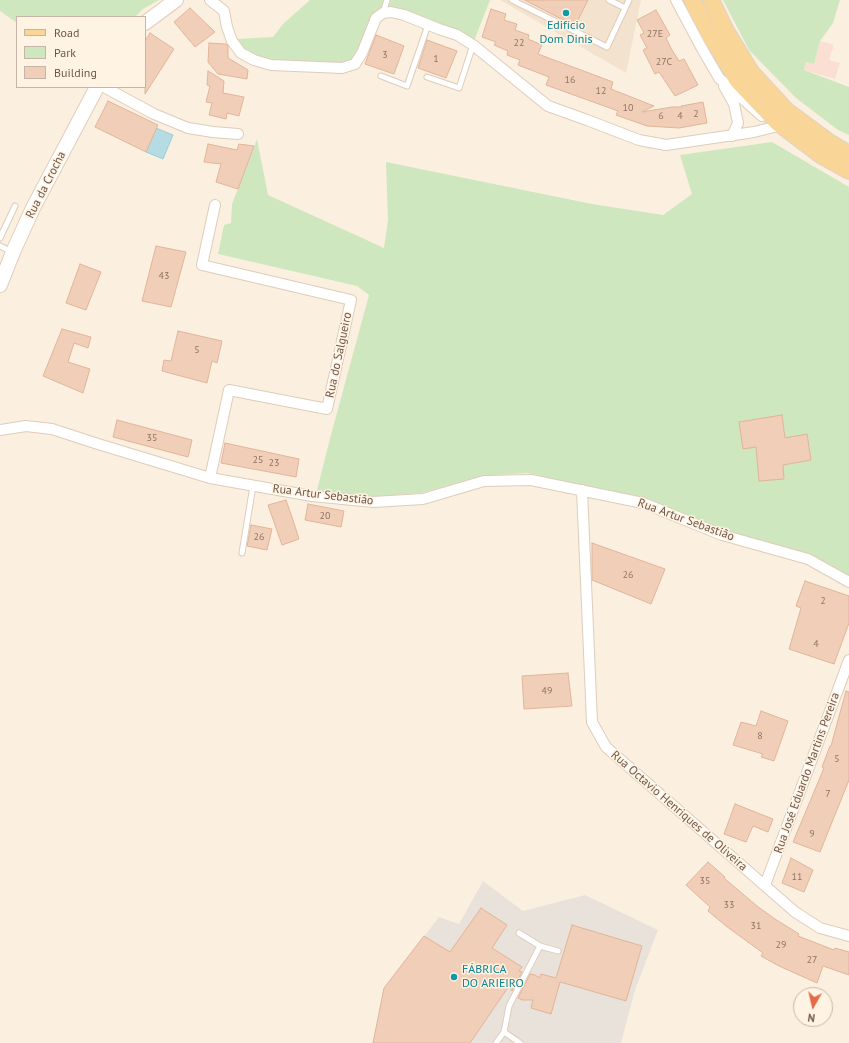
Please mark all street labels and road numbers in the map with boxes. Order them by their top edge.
street label: Rua da Crocha [23,149,69,221]
street label: Rua do Salgueiro [323,311,355,399]
street label: Rua Artur Sebastião [272,482,374,508]
street label: Rua Artur Sebastião [636,496,736,544]
street label: Rua José Eduardo Martins Pereira [771,691,843,855]
street label: Rua Octavio Henriques de Oliveira [608,748,750,874]

